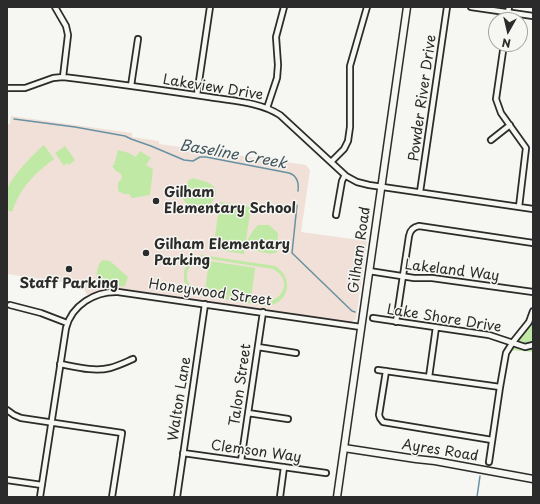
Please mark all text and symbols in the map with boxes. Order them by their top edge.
north arrow [488,12,528,52]
street label: Powder River Drive [406,34,440,162]
text: N [501,34,512,52]
street label: Lakeview Drive [162,72,264,104]
water label: Baseline Creek [178,137,288,173]
place label: Gilham Elementary School [164,185,296,218]
marker: Gilham Elementary School [151,196,161,206]
street label: Gilham Road [346,206,374,294]
place label: Gilham Elementary Parking [154,237,290,270]
marker: Gilham Elementary Parking [141,248,151,258]
street label: Lakeland Way [404,257,500,285]
marker: Staff Parking [64,264,74,274]
place label: Staff Parking [20,276,118,292]
street label: Honeywood Street [147,276,273,310]
street label: Lake Shore Drive [385,302,503,336]
street label: Talon Street [227,343,255,427]
street label: Walton Lane [165,356,195,442]
street label: Clemson Way [210,437,302,467]
street label: Ayres Road [401,437,479,465]

